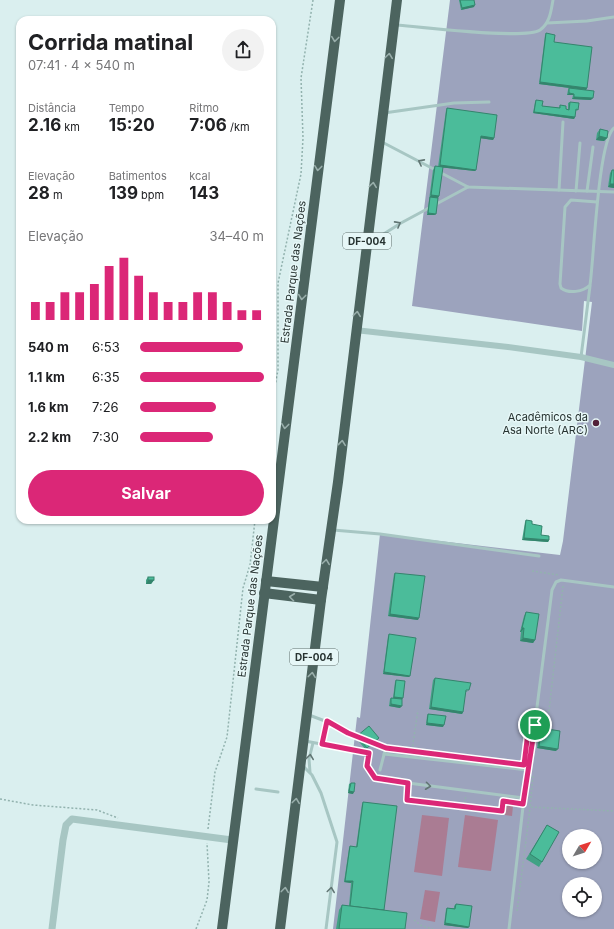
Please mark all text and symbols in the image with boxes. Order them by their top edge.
text: Corrida matinal [28,29,193,55]
button: share [222,29,264,71]
one-way arrow [331,36,340,42]
one-way arrow [384,53,393,59]
text: 07:41 · 4 × 540 m [28,57,135,73]
text: Distância [28,101,76,115]
text: Tempo [109,101,144,115]
text: Ritmo [189,101,219,115]
text: 2.16 [28,115,61,135]
text: 15:20 [109,115,155,135]
text: 7:06 [189,115,227,135]
text: km [61,120,80,134]
text: /km [227,120,250,134]
one-way arrow [418,160,425,167]
one-way arrow [314,165,323,171]
text: Elevação [28,169,75,183]
text: Batimentos [109,169,167,183]
text: kcal [189,169,210,183]
one-way arrow [368,182,377,188]
text: 28 [28,183,50,203]
text: 139 [109,183,138,203]
text: 143 [189,183,219,203]
text: m [50,188,63,202]
text: bpm [138,188,164,202]
street label: Estrada Parque das Nações [277,200,309,344]
one-way arrow [394,221,401,229]
text: Elevação [28,228,83,244]
text: 34–40 m [209,228,264,244]
road number: DF-004 [343,233,391,249]
one-way arrow [298,294,307,300]
one-way arrow [352,311,361,317]
text: 540 m [28,339,69,355]
text: 6:53 [92,339,120,355]
text: 1.1 km [28,369,65,385]
text: 6:35 [92,369,120,385]
text: 1.6 km [28,399,69,415]
text: 7:26 [92,399,119,415]
place label: Acadêmicos da Asa Norte (ARC) [502,410,588,437]
marker: Acadêmicos da Asa Norte (ARC) [591,418,601,428]
one-way arrow [281,423,290,429]
text: 2.2 km [28,429,71,445]
text: 7:30 [92,429,119,445]
one-way arrow [338,440,347,446]
button: Salvar [28,470,264,516]
street label: Estrada Parque das Nações [234,534,266,678]
one-way arrow [321,559,330,565]
one-way arrow [289,593,295,602]
road number: DF-004 [290,649,338,665]
one-way arrow [307,672,316,678]
pin [518,708,552,742]
icon: arrive [524,714,546,736]
one-way arrow [305,754,314,761]
one-way arrow [425,781,431,790]
one-way arrow [291,798,300,804]
north arrow [562,829,602,869]
map controls [562,829,602,917]
button: locate [562,877,602,917]
one-way arrow [280,887,289,893]
one-way arrow [326,887,335,893]

